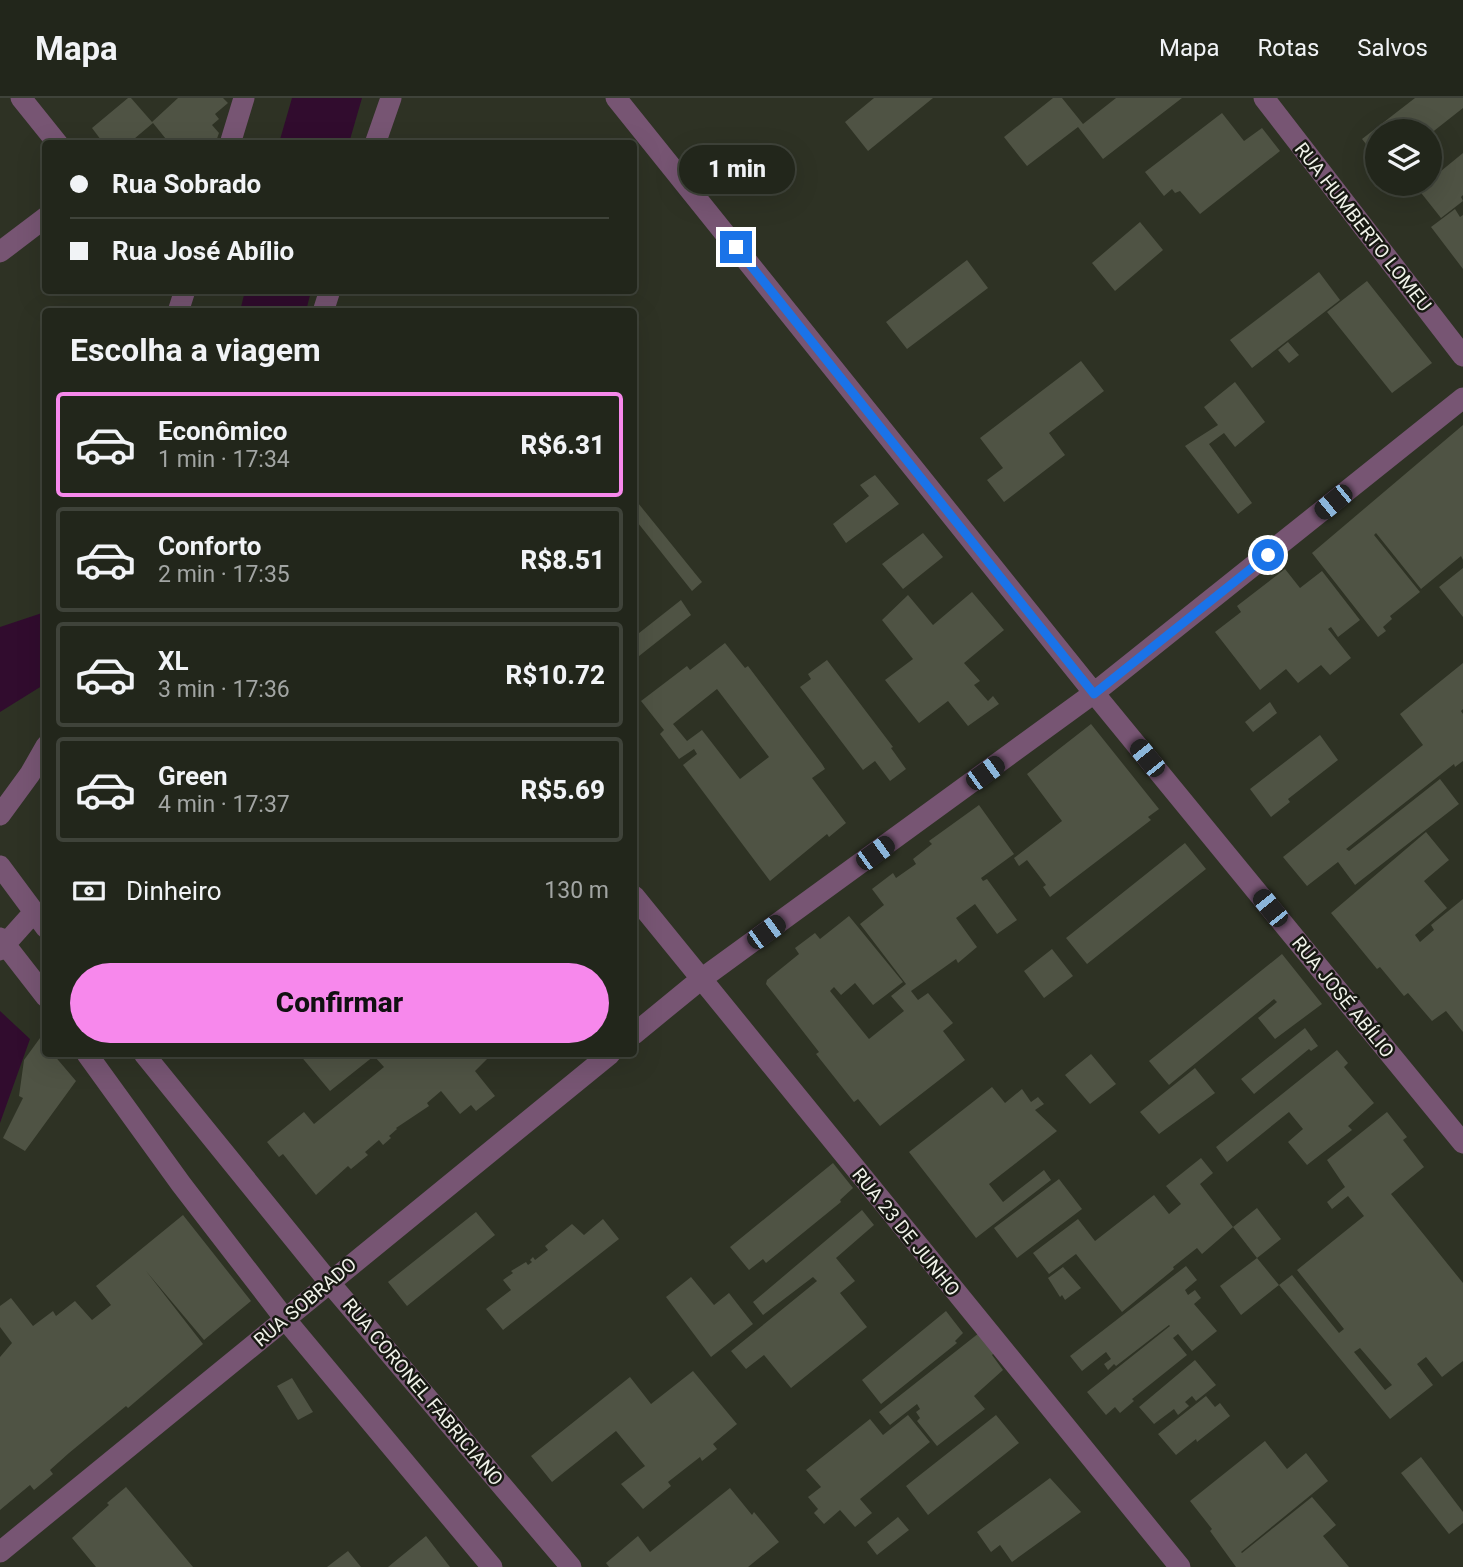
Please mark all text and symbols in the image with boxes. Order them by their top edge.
text: Mapa [35,29,118,68]
text: Mapa [1159,34,1220,62]
text: Rotas [1258,34,1319,62]
text: Salvos [1357,34,1428,62]
map controls [1365,119,1442,196]
button: layers [1365,119,1442,196]
street label: RUA HUMBERTO LOMEU [1290,138,1436,316]
callout: 1 min [678,145,794,194]
text: 1 min [708,156,766,183]
text: Rua Sobrado [112,169,261,199]
route end [720,231,752,263]
text: Rua José Abílio [112,236,294,266]
text: Escolha a viagem [70,331,321,369]
icon: car [74,413,137,476]
text: Econômico [158,416,287,446]
text: R$6.31 [521,430,605,460]
text: 1 min · 17:34 [158,446,290,473]
car [1311,481,1356,523]
icon: car [74,528,137,591]
text: Conforto [158,531,262,561]
route start [1252,539,1284,571]
text: R$8.51 [521,545,605,575]
text: 2 min · 17:35 [158,561,290,588]
icon: car [74,643,137,706]
text: XL [158,646,189,676]
text: R$10.72 [506,660,605,690]
text: 3 min · 17:36 [158,676,290,703]
car [1126,735,1169,781]
car [962,752,1009,794]
icon: car [74,758,137,821]
text: Green [158,761,228,791]
text: R$5.69 [521,775,605,805]
text: 4 min · 17:37 [158,791,290,818]
car [852,832,899,874]
icon: cash [70,872,108,910]
text: Dinheiro [126,876,222,906]
text: 130 m [544,877,609,904]
car [1249,885,1292,931]
car [743,911,790,953]
street label: RUA JOSÉ ABÍLIO [1287,932,1399,1062]
button: Confirmar [70,963,609,1043]
street label: RUA 23 DE JUNHO [847,1163,965,1301]
street label: RUA SOBRADO [249,1252,361,1352]
street label: RUA CORONEL FABRICIANO [338,1294,508,1490]

